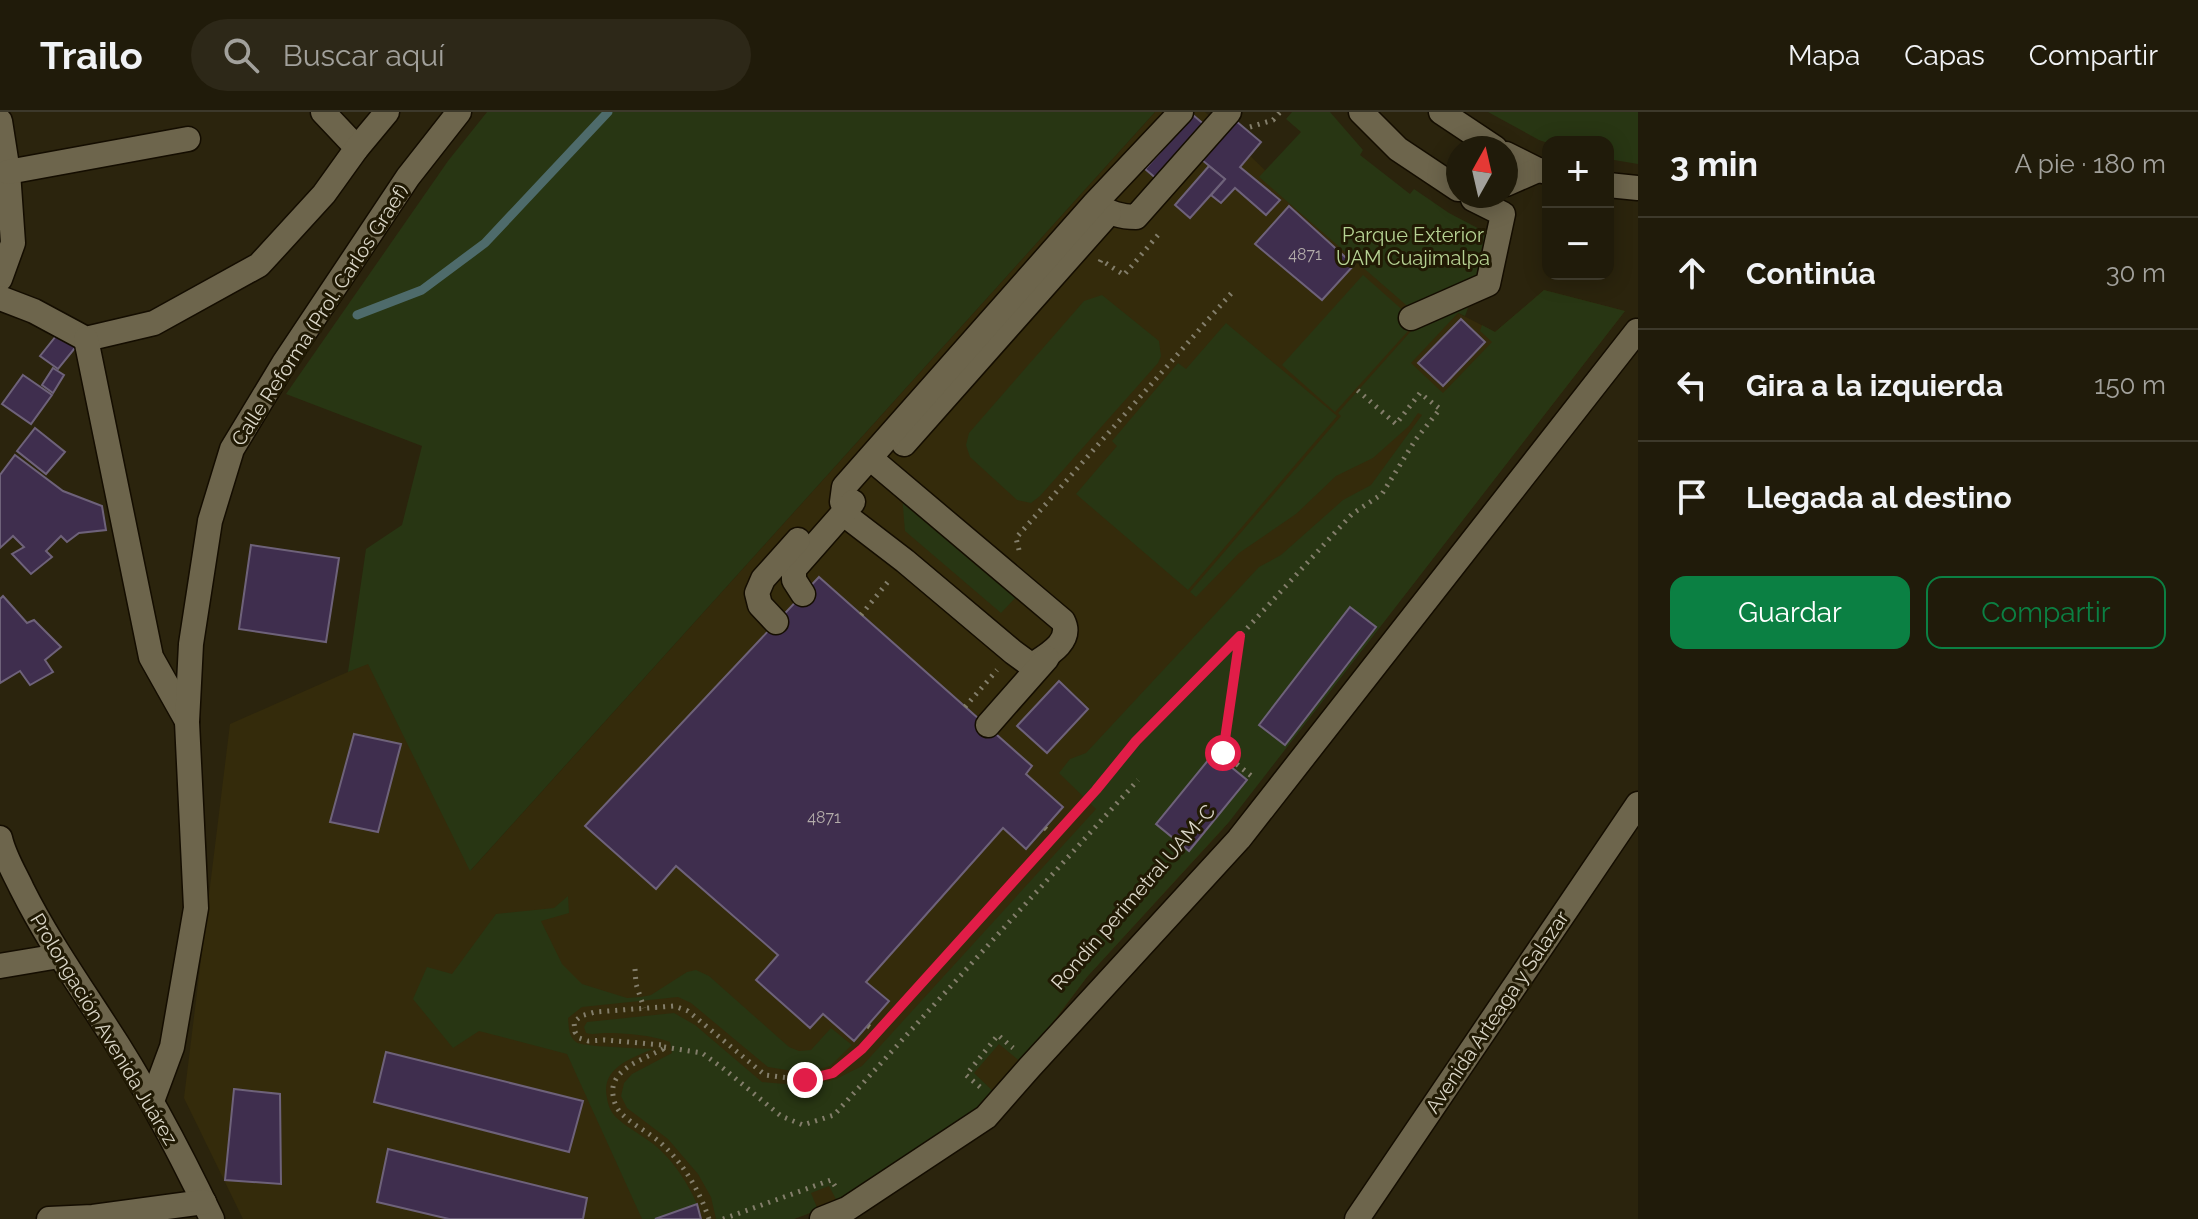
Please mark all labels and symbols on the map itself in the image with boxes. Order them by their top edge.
north arrow [1446,136,1518,208]
street label: Calle Reforma (Prol. Carlos Graef) [226,180,414,450]
park label: Parque Exterior UAM Cuajimalpa [1336,223,1490,270]
house number: 4871 [1288,245,1322,264]
route start [1205,735,1241,771]
street label: Rondín perimetral UAM-C [1046,799,1220,995]
house number: 4871 [807,808,841,827]
street label: Avenida Arteaga y Salazar [1420,906,1574,1118]
street label: Prolongación Avenida Juárez [25,909,183,1149]
route end [787,1062,823,1098]

